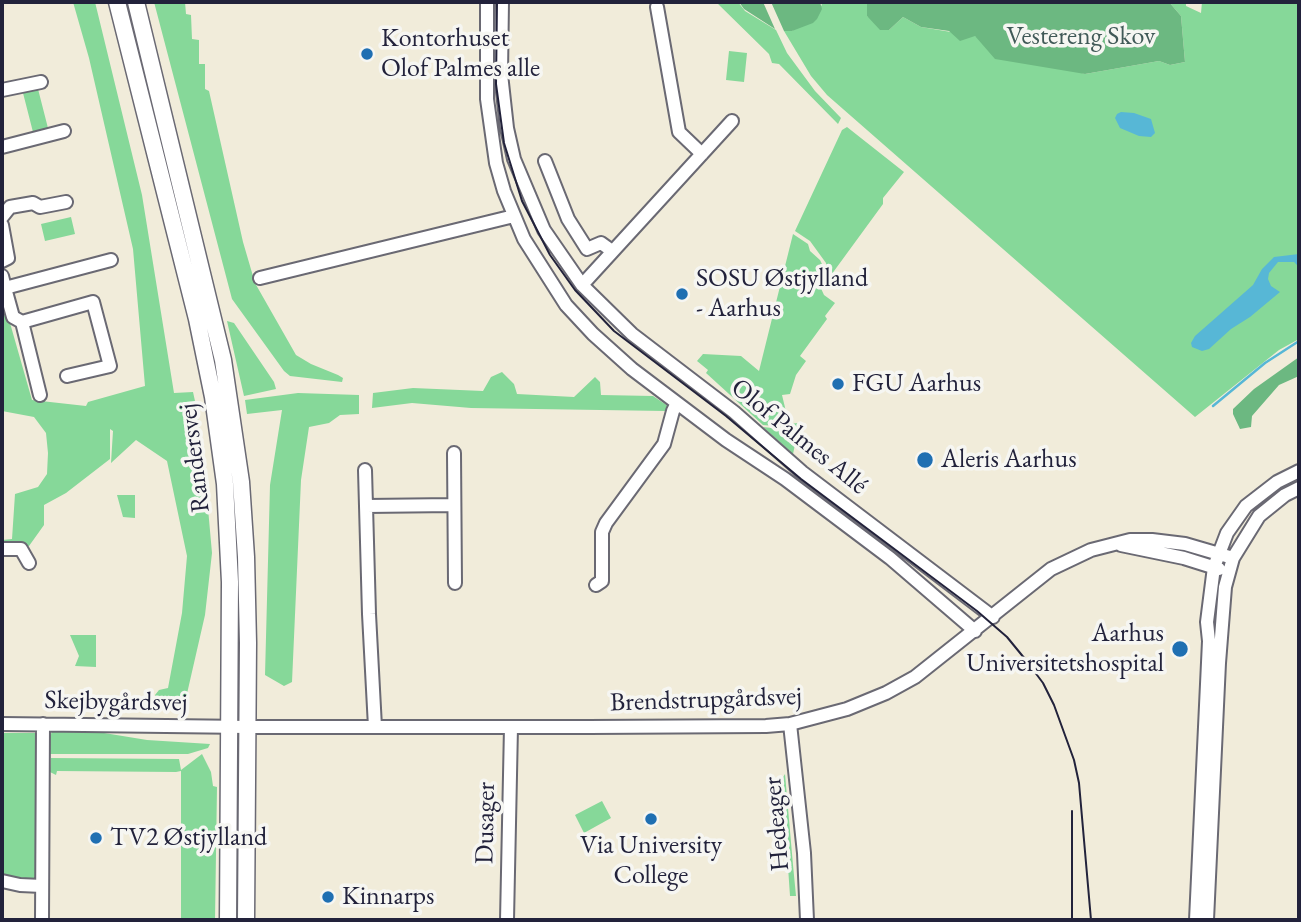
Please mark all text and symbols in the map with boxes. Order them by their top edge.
park label: Vestereng Skov [1007,21,1155,53]
place label: Kontorhuset Olof Palmes alle [381,23,540,84]
marker: Kontorhuset Olof Palmes alle [359,46,375,62]
place label: SOSU Østjylland - Aarhus [696,263,868,324]
marker: SOSU Østjylland - Aarhus [674,286,690,302]
place label: FGU Aarhus [852,368,981,400]
street label: Olof Palmes Allé [724,372,874,502]
marker: FGU Aarhus [830,376,846,392]
street label: Randersvej [173,402,217,514]
place label: Aleris Aarhus [941,444,1077,476]
marker: Aleris Aarhus [915,450,935,470]
place label: Aarhus Universitetshospital [966,618,1164,680]
marker: Aarhus Universitetshospital [1170,639,1190,659]
street label: Brendstrupgårdsvej [609,681,803,719]
street label: Skejbygårdsvej [44,685,188,719]
street label: Hedeager [757,775,797,873]
street label: Dusager [470,782,502,864]
marker: Via University College [643,811,659,827]
place label: TV2 Østjylland [110,822,267,854]
marker: TV2 Østjylland [88,830,104,846]
place label: Via University College [580,830,722,892]
place label: Kinnarps [342,881,434,913]
marker: Kinnarps [320,889,336,905]

